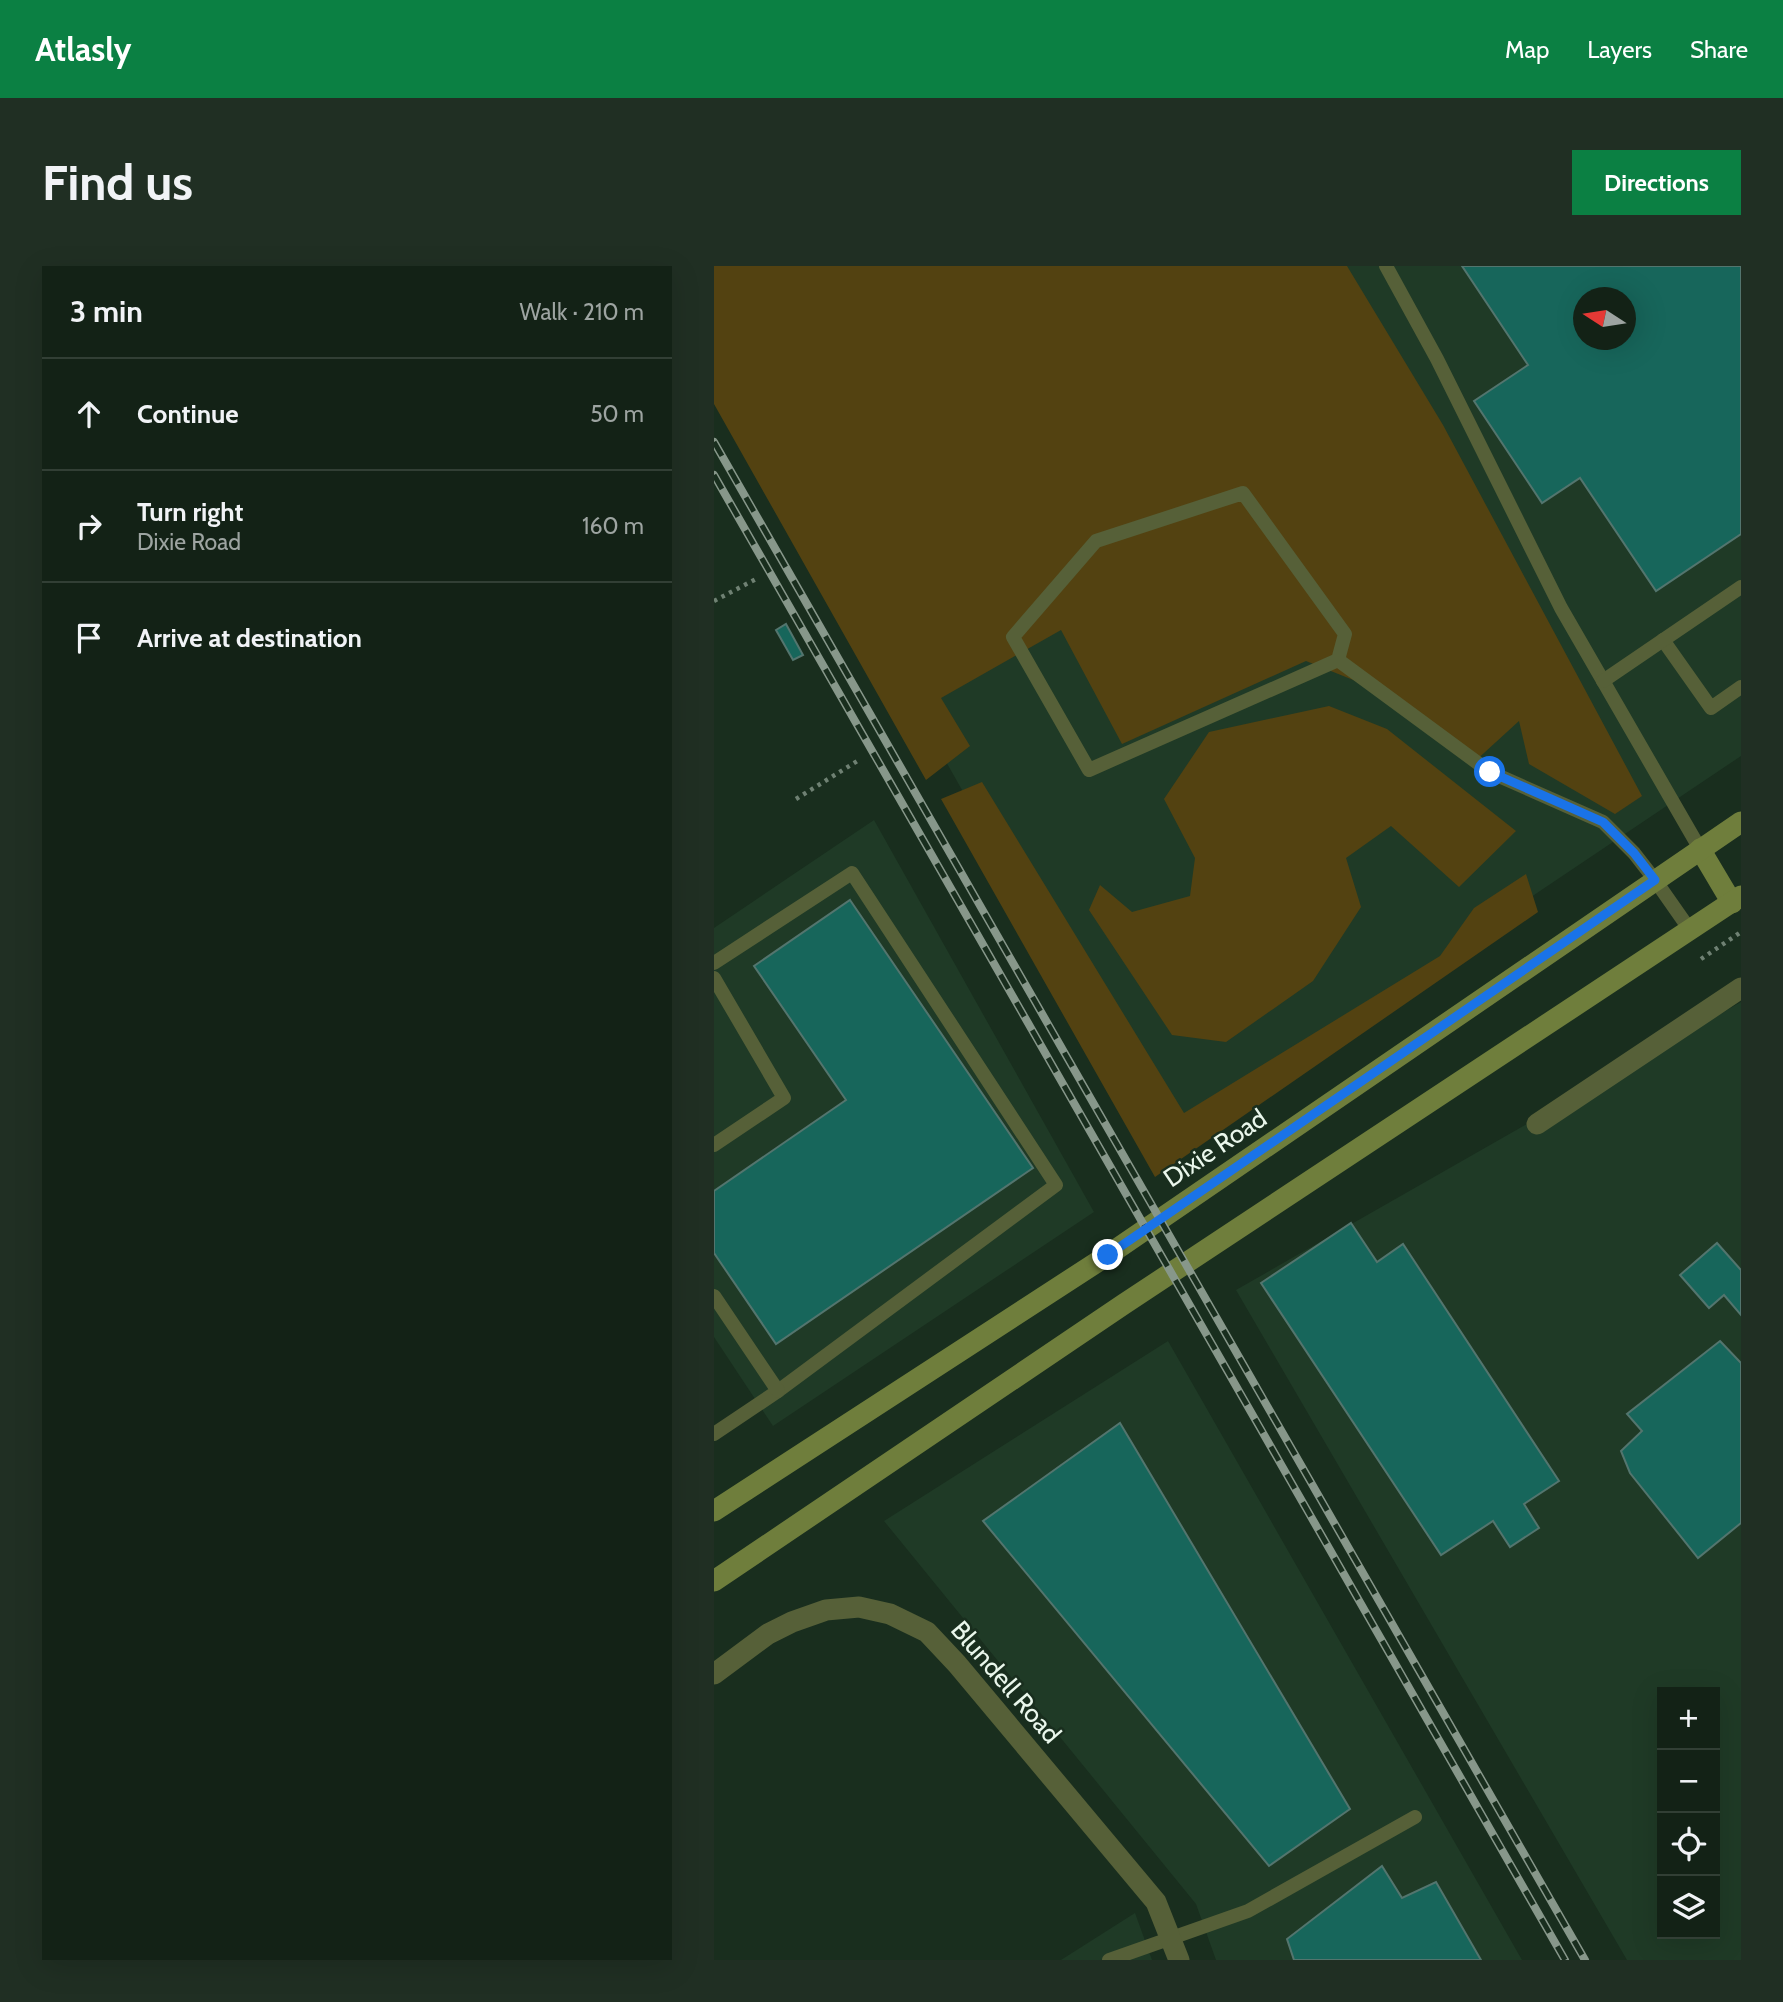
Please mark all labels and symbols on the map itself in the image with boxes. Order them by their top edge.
north arrow [1573,287,1636,350]
route start [1474,756,1505,787]
street label: Dixie Road [1157,1102,1273,1194]
route end [1092,1239,1123,1270]
street label: Blundell Road [944,1614,1068,1750]

